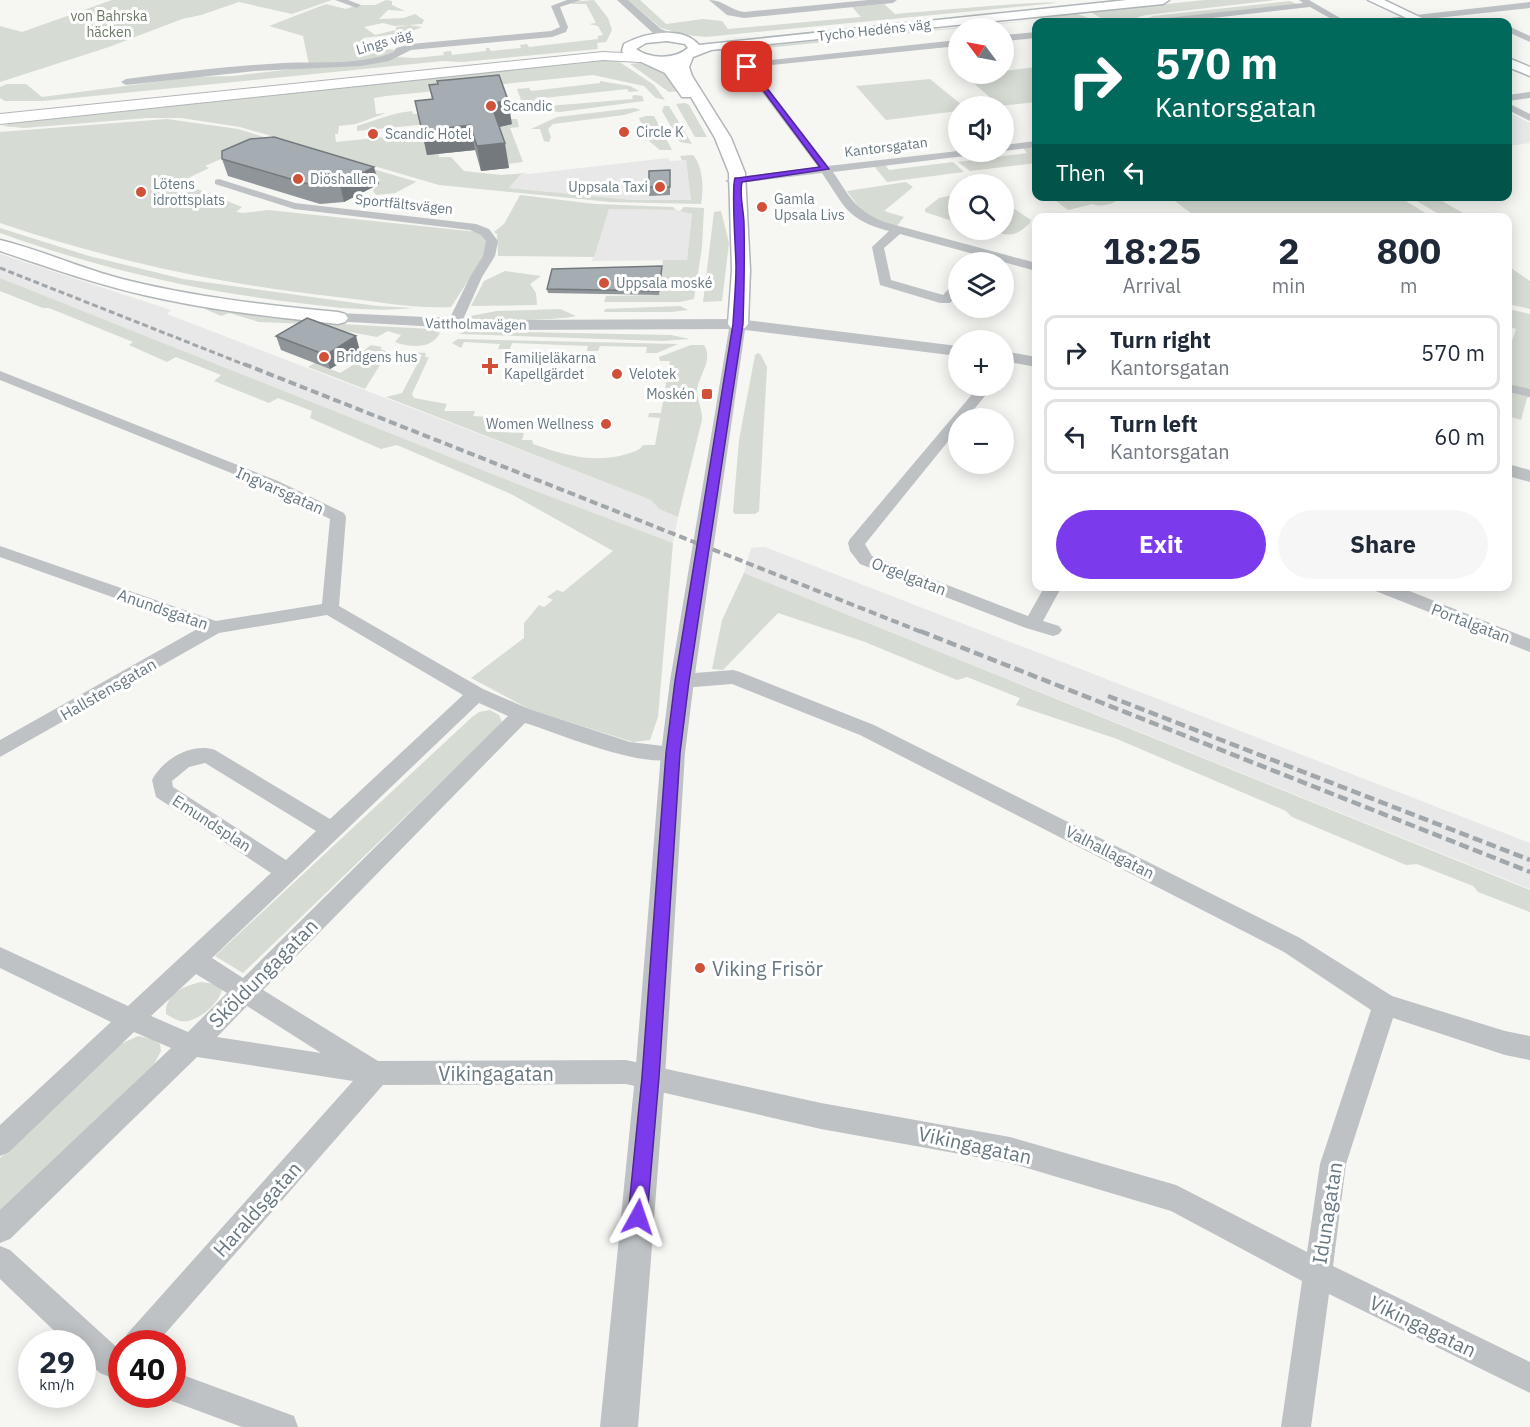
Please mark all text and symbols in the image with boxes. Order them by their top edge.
park label: von Bahrska häcken [70,7,148,41]
street label: Tycho Hedéns väg [817,15,932,45]
north arrow [948,18,1014,84]
map controls [948,18,1014,474]
street label: Lings väg [354,25,415,59]
text: 570 m [1155,36,1278,91]
pin [721,41,772,92]
icon: right [1056,42,1134,120]
icon: arrive [730,50,763,83]
text: Kantorsgatan [1155,89,1317,124]
button: sound [948,96,1014,162]
place label: Scandic [503,97,552,115]
marker: Scandic [484,99,498,113]
place label: Circle K [636,123,684,141]
place label: Scandic Hotel [385,125,472,143]
marker: Circle K [617,125,631,139]
marker: Scandic Hotel [366,127,380,141]
street label: Kantorsgatan [843,133,929,161]
icon: left [1118,156,1151,189]
text: Then [1056,158,1106,187]
place label: Diöshallen [310,170,376,188]
marker: Diöshallen [291,172,305,186]
button: search [948,174,1014,240]
place label: Lötens idrottsplats [153,175,225,209]
place label: Uppsala Taxi [568,178,648,196]
marker: Uppsala Taxi [653,180,667,194]
marker: Lötens idrottsplats [134,185,148,199]
street label: Sportfältsvägen [354,190,454,218]
place label: Gamla Upsala Livs [774,190,845,224]
marker: Gamla Upsala Livs [755,200,769,214]
text: 18:25 [1103,227,1201,274]
text: 2 [1278,227,1300,274]
text: 800 [1376,227,1441,274]
button: layers [948,252,1014,318]
text: Arrival [1123,272,1181,299]
text: min [1272,272,1306,299]
text: m [1400,272,1418,299]
place label: Uppsala moské [616,274,713,292]
marker: Uppsala moské [597,276,611,290]
street label: Vattholmavägen [425,314,527,334]
text: Turn right [1110,325,1211,354]
button: + [948,330,1014,396]
icon: right [1059,336,1092,369]
text: 570 m [1421,338,1485,367]
place label: Bridgens hus [336,348,418,366]
place label: Familjeläkarna Kapellgärdet [504,349,597,383]
marker: Bridgens hus [317,350,331,364]
text: Kantorsgatan [1110,354,1230,381]
marker: Familjeläkarna Kapellgärdet [481,357,499,375]
place label: Velotek [629,365,677,383]
marker: Velotek [610,367,624,381]
place label: Moskén [646,385,695,403]
marker: Moskén [700,387,714,401]
button: − [948,408,1014,474]
text: Turn left [1110,409,1198,438]
place label: Women Wellness [486,415,594,433]
marker: Women Wellness [599,417,613,431]
icon: left [1059,420,1092,453]
text: 60 m [1434,422,1485,451]
text: Kantorsgatan [1110,438,1230,465]
street label: Ingvarsgatan [233,462,327,518]
button: Exit [1056,510,1266,579]
button: Share [1278,510,1488,579]
street label: Orgelgatan [869,553,949,599]
street label: Anundsgatan [115,584,211,634]
street label: Portalgatan [1429,599,1513,647]
street label: Hallstensgatan [56,653,160,725]
street label: Emundsplan [169,790,255,856]
street label: Valhallagatan [1062,821,1158,883]
street label: Sköldungagatan [202,912,324,1034]
place label: Viking Frisör [712,955,823,982]
marker: Viking Frisör [693,961,707,975]
street label: Vikingagatan [438,1060,554,1087]
street label: Vikingagatan [916,1120,1034,1170]
street label: Haraldsgatan [207,1156,307,1262]
street label: Idunagatan [1306,1160,1348,1266]
position arrow [606,1185,670,1249]
street label: Vikingagatan [1365,1289,1481,1363]
speed limit sign: 40 [108,1330,186,1408]
text: 29 [39,1342,75,1381]
text: km/h [39,1375,75,1394]

